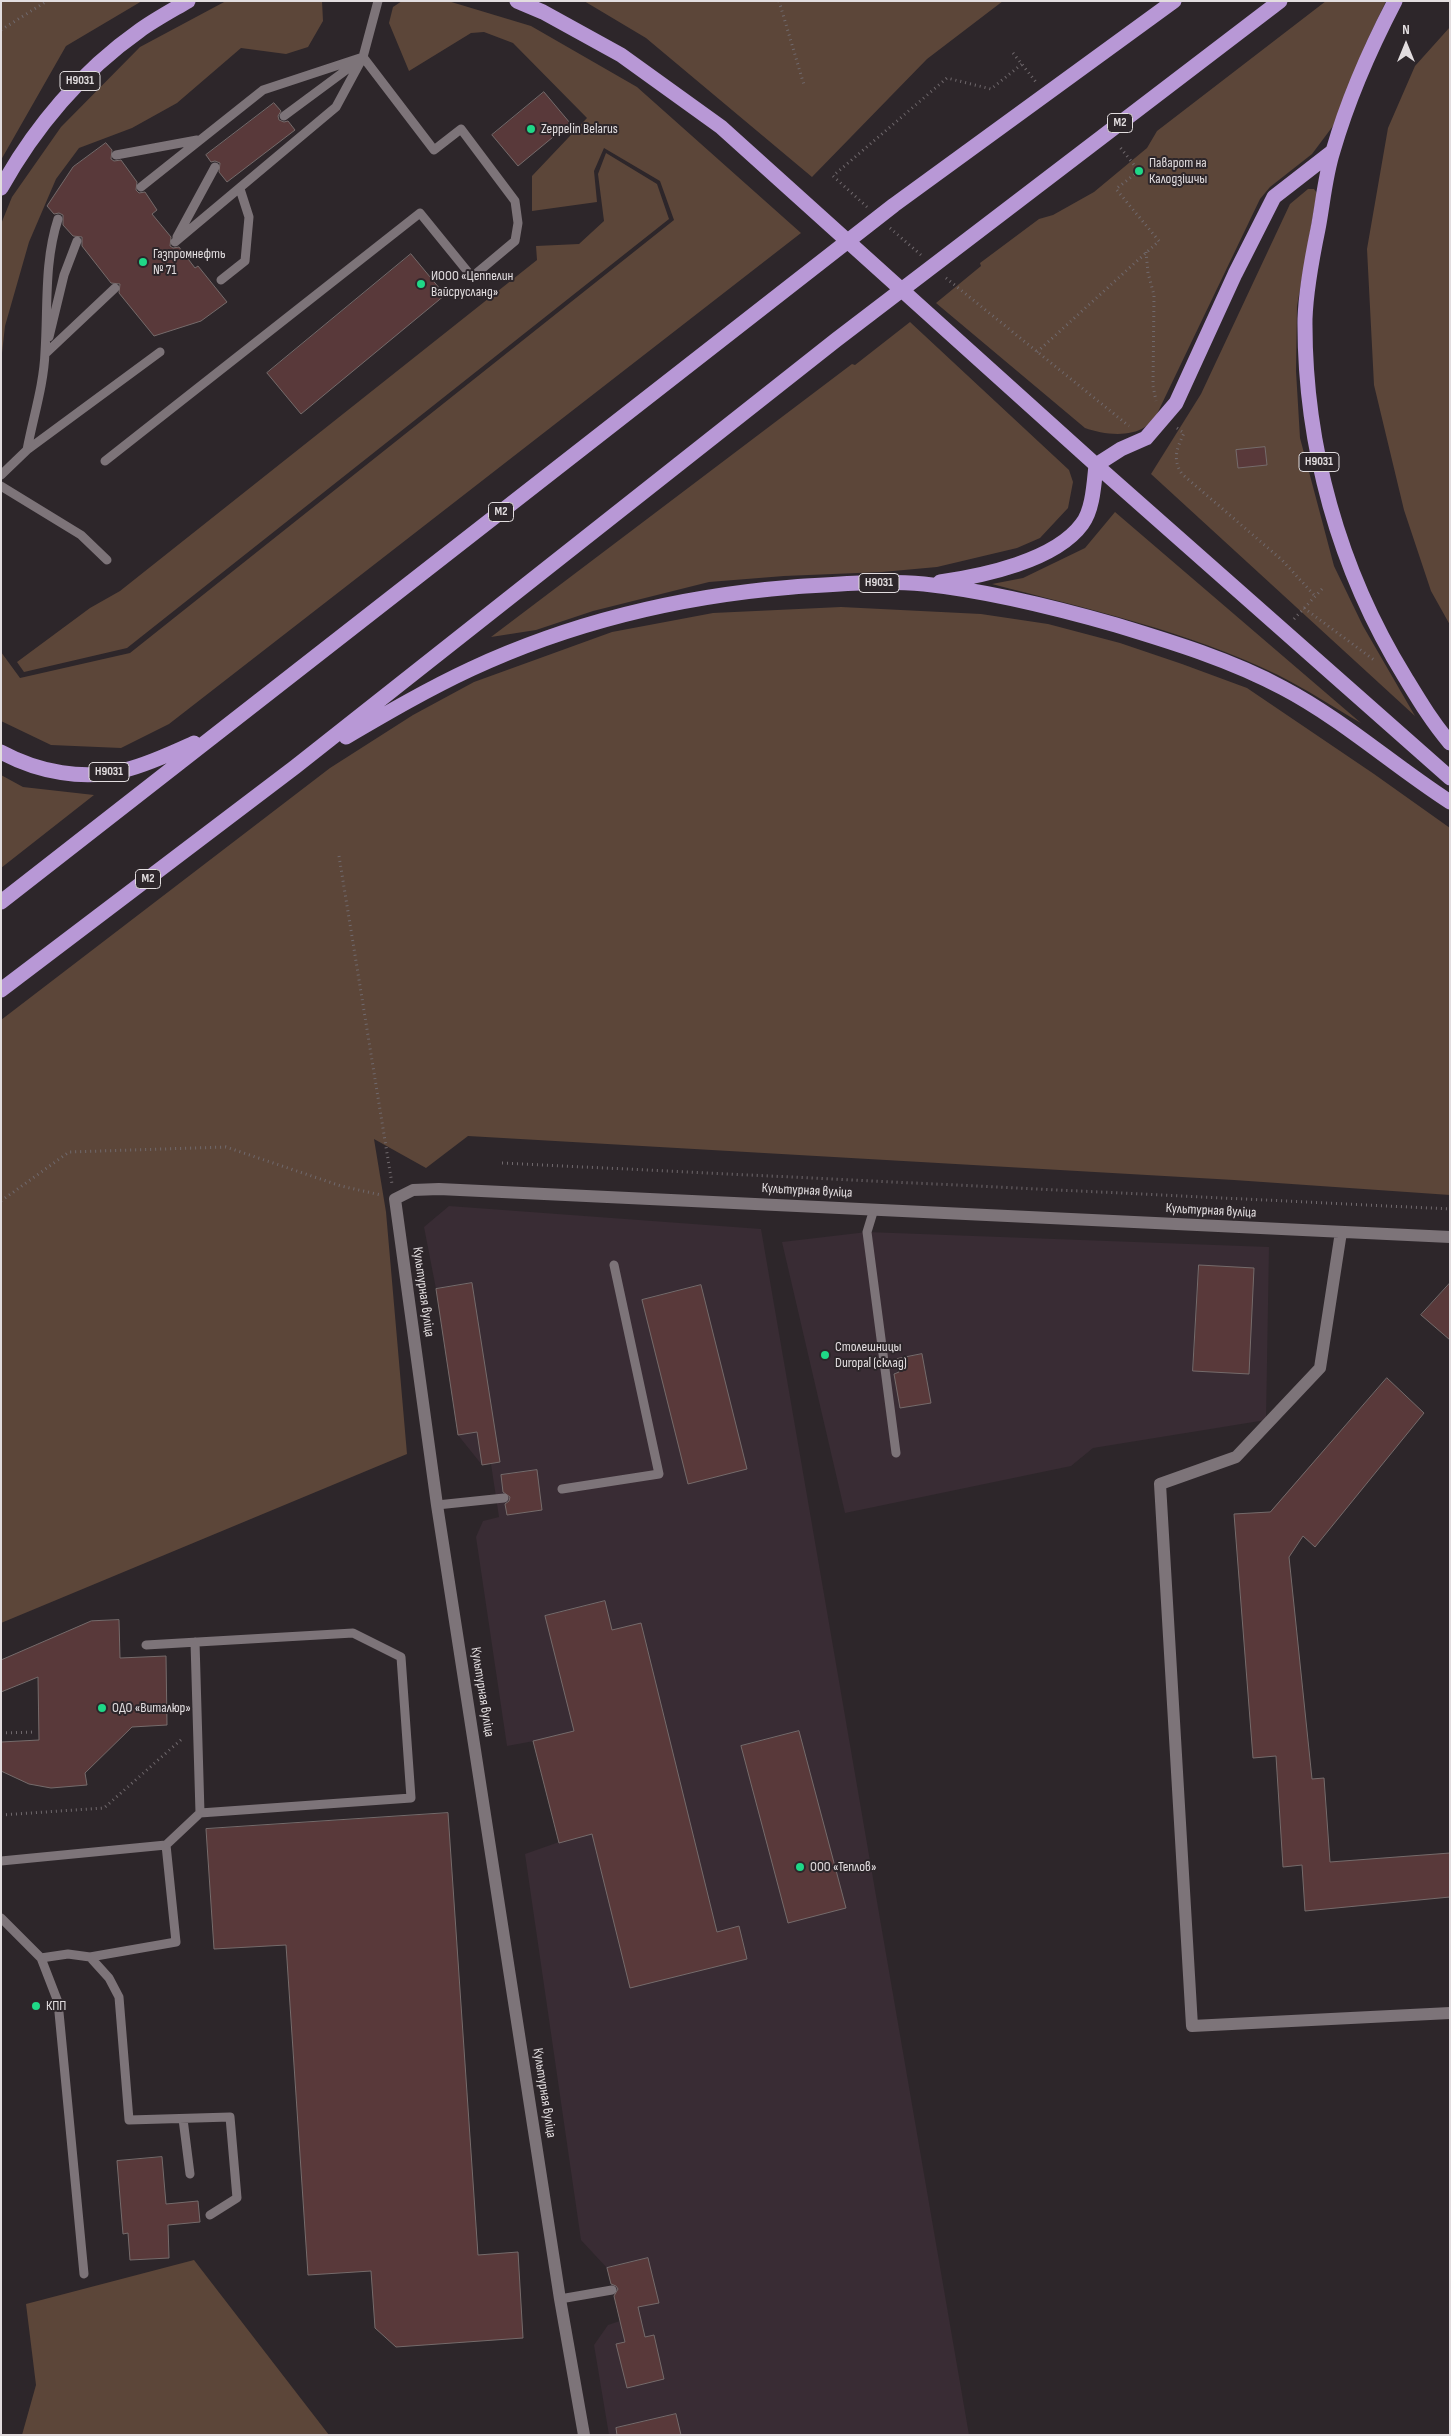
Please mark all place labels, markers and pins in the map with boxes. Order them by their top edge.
place label: Zeppelin Belarus [541,121,618,137]
marker: Zeppelin Belarus [525,123,537,135]
place label: Паварот на Калодзішчы [1149,155,1207,188]
marker: Паварот на Калодзішчы [1133,165,1145,177]
place label: Газпромнефть № 71 [153,246,226,278]
marker: Газпромнефть № 71 [137,256,149,268]
place label: ИООО «Цеппелин Вайсрусланд» [431,268,513,300]
marker: ИООО «Цеппелин Вайсрусланд» [415,278,427,290]
place label: Столешницы Duropal (склад) [835,1339,907,1371]
marker: Столешницы Duropal (склад) [819,1349,831,1361]
place label: ОДО «Виталюр» [112,1700,191,1716]
marker: ОДО «Виталюр» [96,1702,108,1714]
place label: ООО «Теплов» [810,1859,876,1875]
marker: ООО «Теплов» [794,1861,806,1873]
place label: КПП [46,1998,66,2014]
marker: КПП [30,2000,42,2012]

